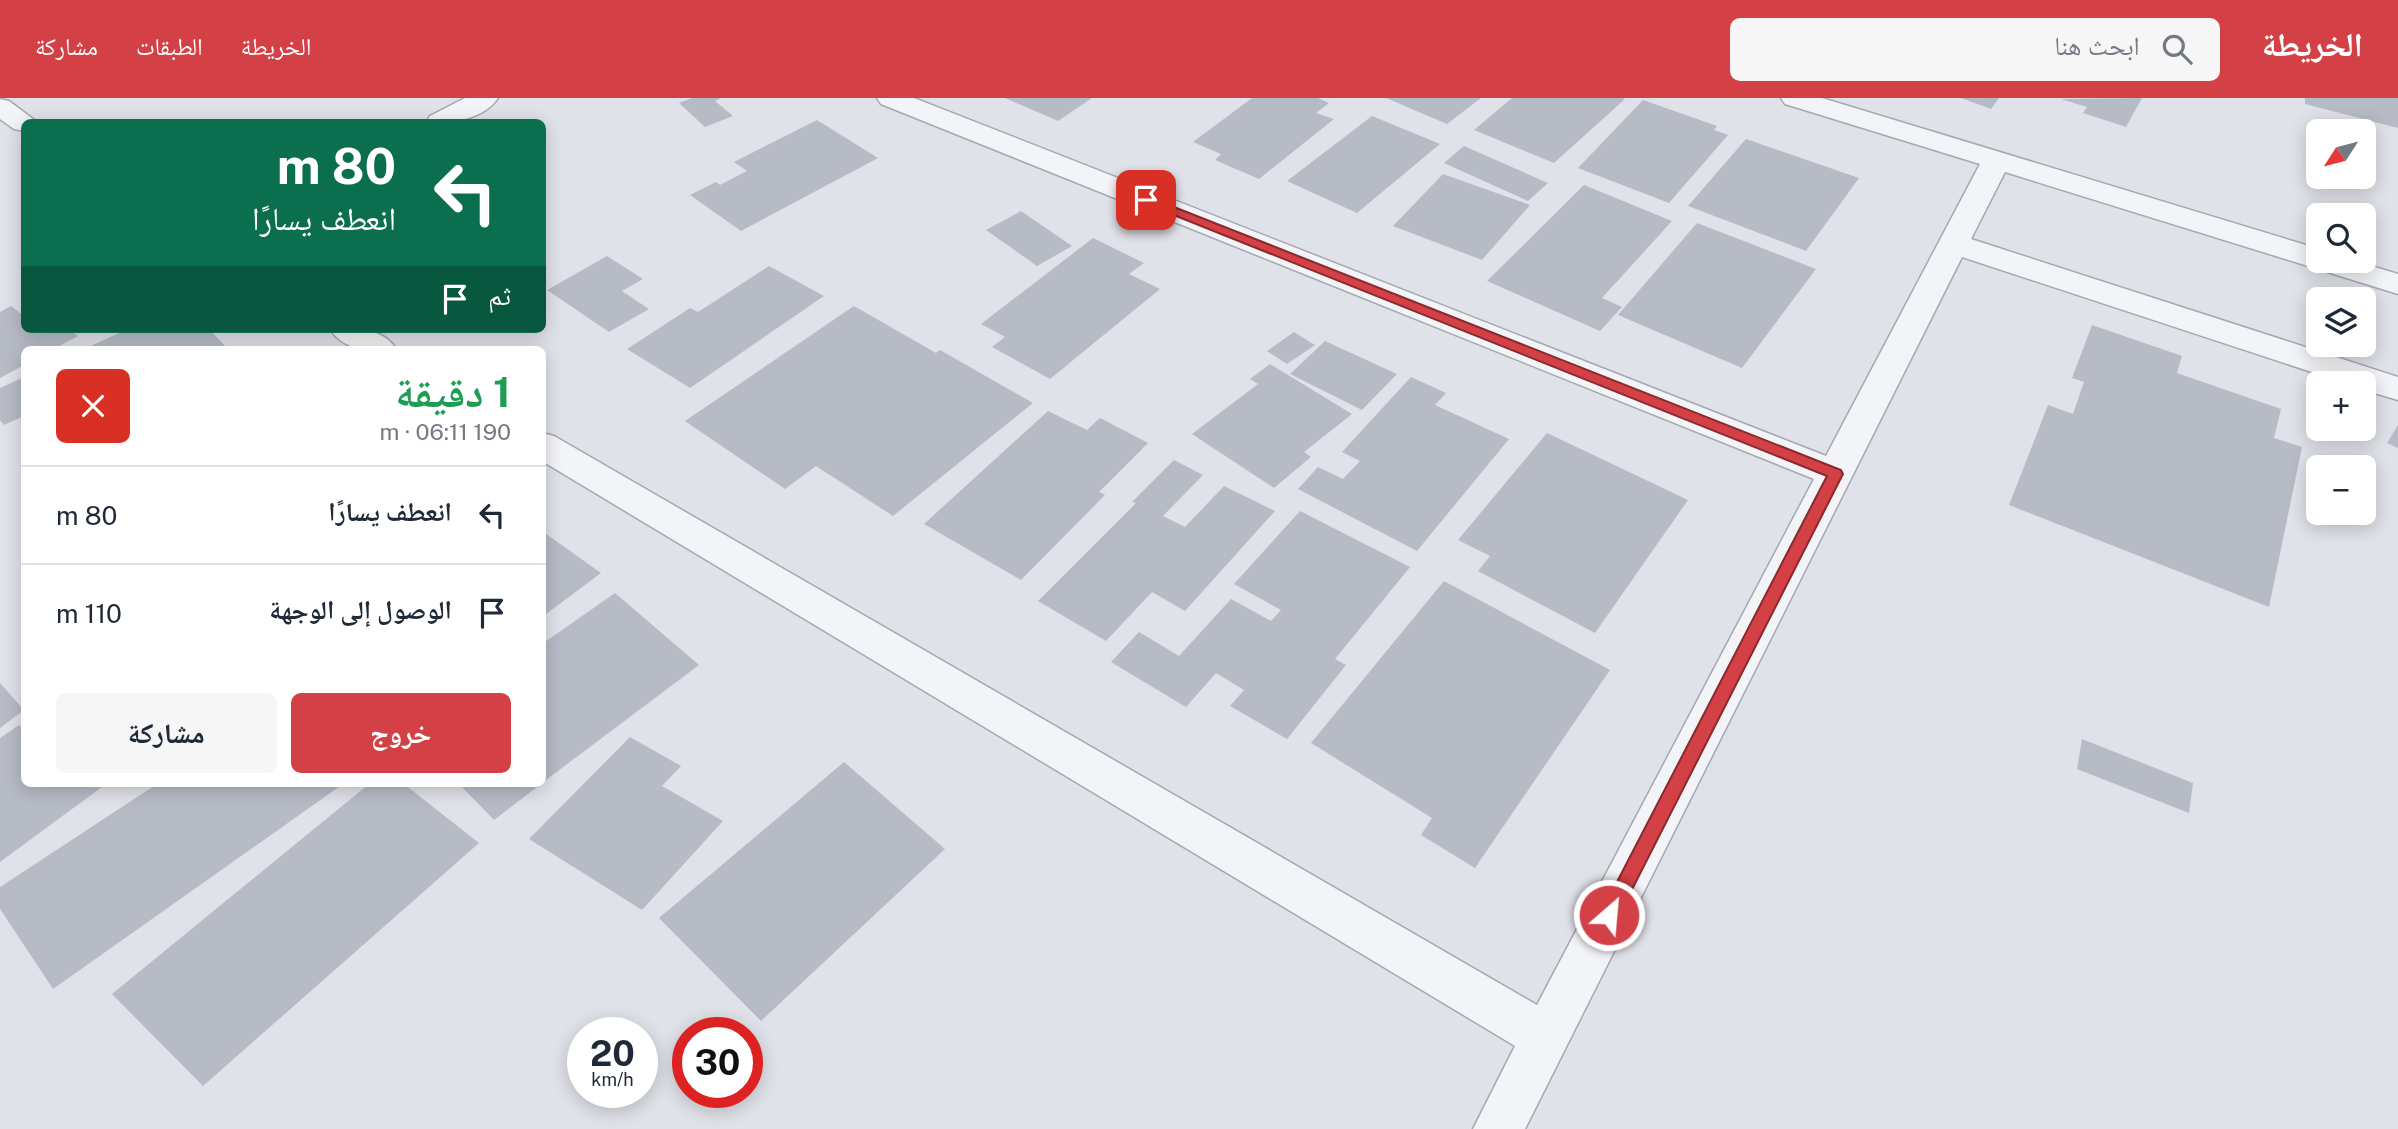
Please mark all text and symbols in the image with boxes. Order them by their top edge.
search box [1730,18,2220,81]
text: الخريطة [2262,25,2363,63]
text: ابحث هنا [2054,30,2140,61]
icon: search [2158,30,2196,68]
text: مشاركة [35,32,98,60]
text: الطبقات [136,32,203,60]
text: الخريطة [241,32,311,60]
north arrow [2306,119,2376,189]
map controls [2306,119,2376,525]
text: 80 m [277,137,396,195]
icon: left [420,147,511,238]
pin [1116,170,1176,230]
icon: arrive [1127,181,1165,219]
text: انعطف يسارًا [252,200,396,237]
button: search [2306,203,2376,273]
icon: arrive [436,280,474,318]
text: ثم [488,280,511,311]
button: layers [2306,287,2376,357]
text: 1 دقيقة [395,367,511,416]
button: close [56,369,130,443]
button: + [2306,371,2376,441]
text: 190 m · 06:11 [379,418,511,445]
button: − [2306,455,2376,525]
text: انعطف يسارًا [328,496,452,527]
icon: left [473,496,511,534]
text: 80 m [56,500,117,531]
text: الوصول إلى الوجهة [269,594,452,625]
icon: arrive [473,594,511,632]
text: 110 m [56,598,122,629]
button: مشاركة [56,693,277,773]
button: خروج [291,693,511,773]
position arrow [1572,878,1646,952]
speed limit sign: 30 [672,1017,763,1108]
text: 20 [590,1033,635,1074]
text: km/h [591,1069,634,1090]

